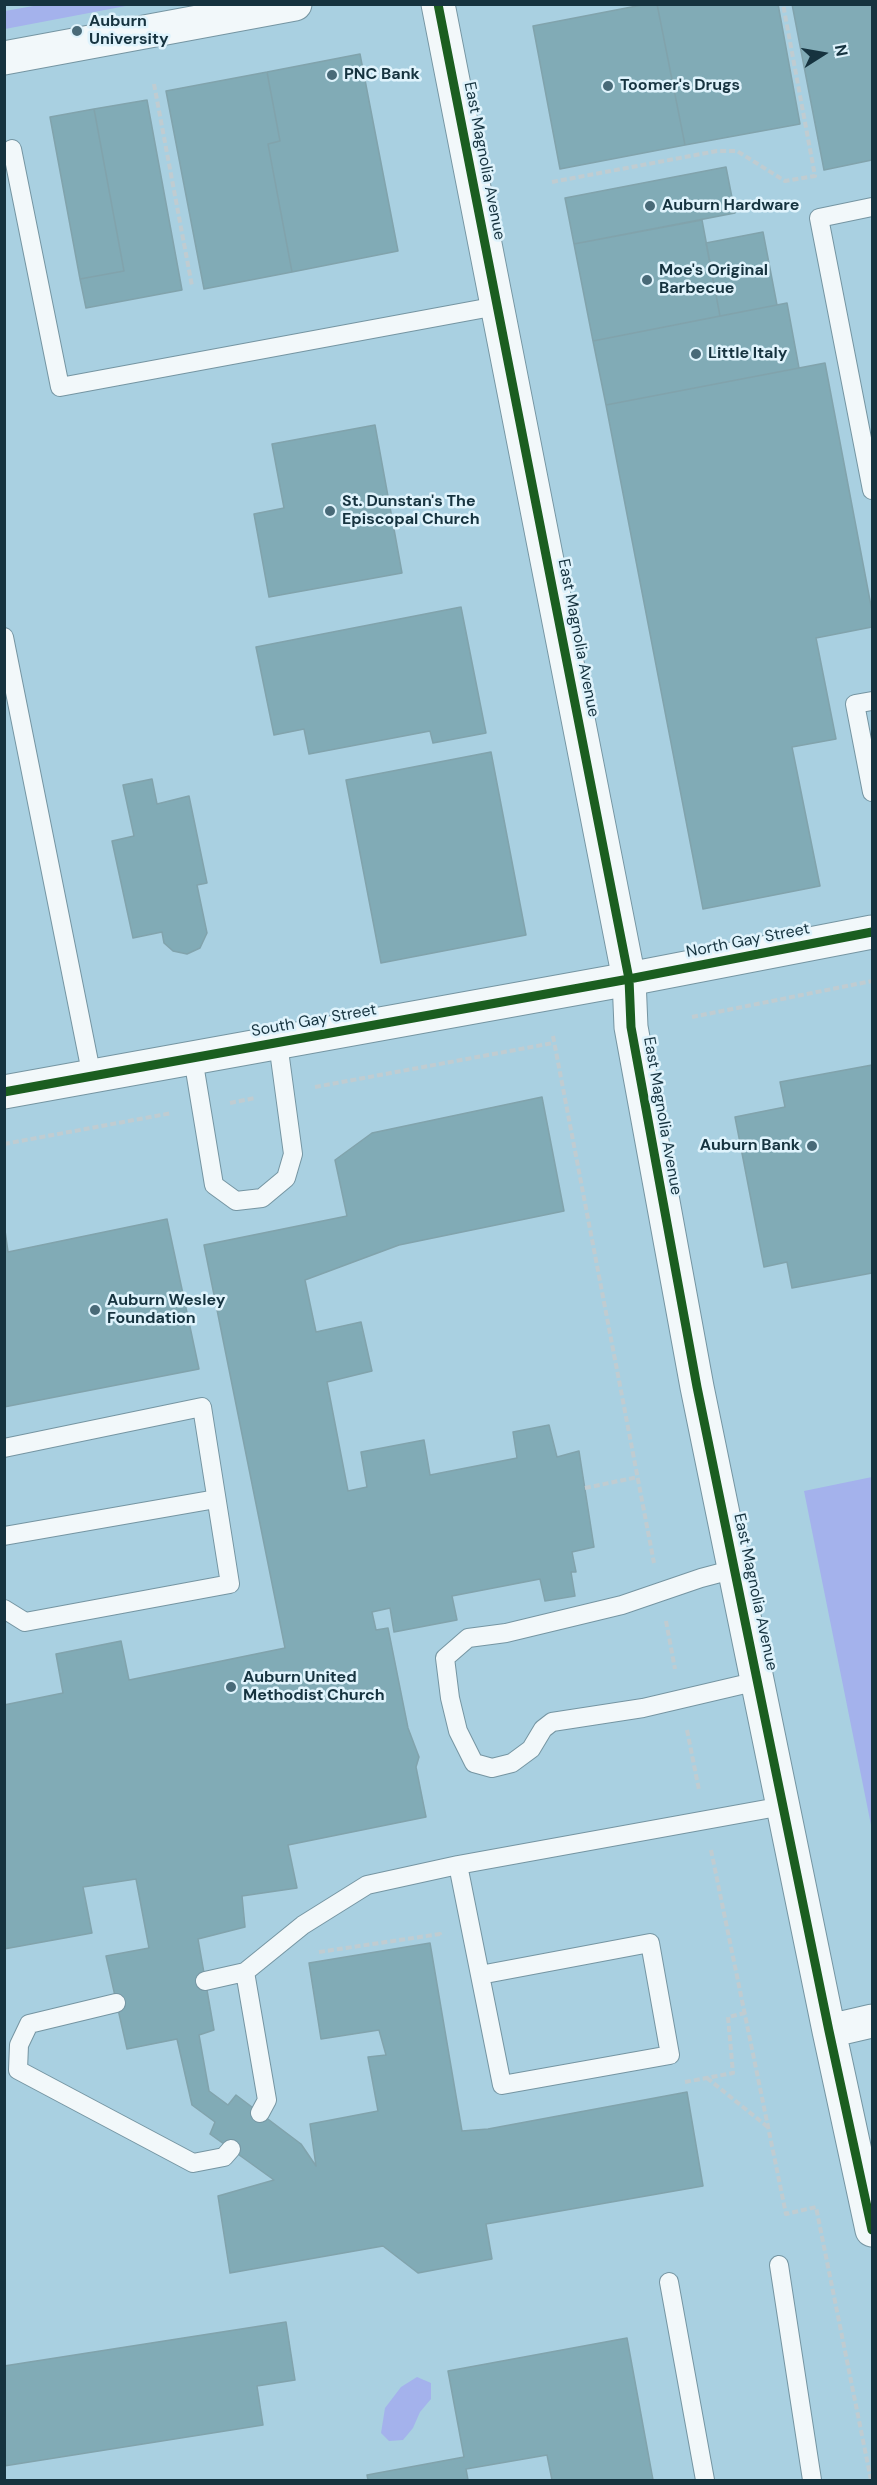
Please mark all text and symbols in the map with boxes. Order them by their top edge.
place label: Auburn University [89,12,169,50]
marker: Auburn University [70,24,84,38]
north arrow [793,24,853,84]
text: N [830,43,853,58]
place label: PNC Bank [344,65,420,85]
marker: PNC Bank [325,68,339,82]
place label: Toomer's Drugs [620,76,740,96]
marker: Toomer's Drugs [601,79,615,93]
street label: East Magnolia Avenue [459,80,509,242]
place label: Auburn Hardware [662,196,799,216]
marker: Auburn Hardware [643,199,657,213]
place label: Moe's Original Barbecue [659,261,768,299]
marker: Moe's Original Barbecue [640,273,654,287]
place label: Little Italy [708,344,787,364]
marker: Little Italy [689,347,703,361]
place label: St. Dunstan's The Episcopal Church [342,492,480,530]
marker: St. Dunstan's The Episcopal Church [323,504,337,518]
street label: East Magnolia Avenue [553,557,603,719]
street label: North Gay Street [685,920,811,962]
street label: South Gay Street [250,1001,378,1041]
street label: East Magnolia Avenue [639,1035,685,1197]
place label: Auburn Bank [700,1136,800,1156]
marker: Auburn Bank [805,1139,819,1153]
place label: Auburn Wesley Foundation [107,1291,225,1329]
marker: Auburn Wesley Foundation [88,1303,102,1317]
street label: East Magnolia Avenue [729,1512,781,1672]
place label: Auburn United Methodist Church [243,1668,385,1706]
marker: Auburn United Methodist Church [224,1680,238,1694]

